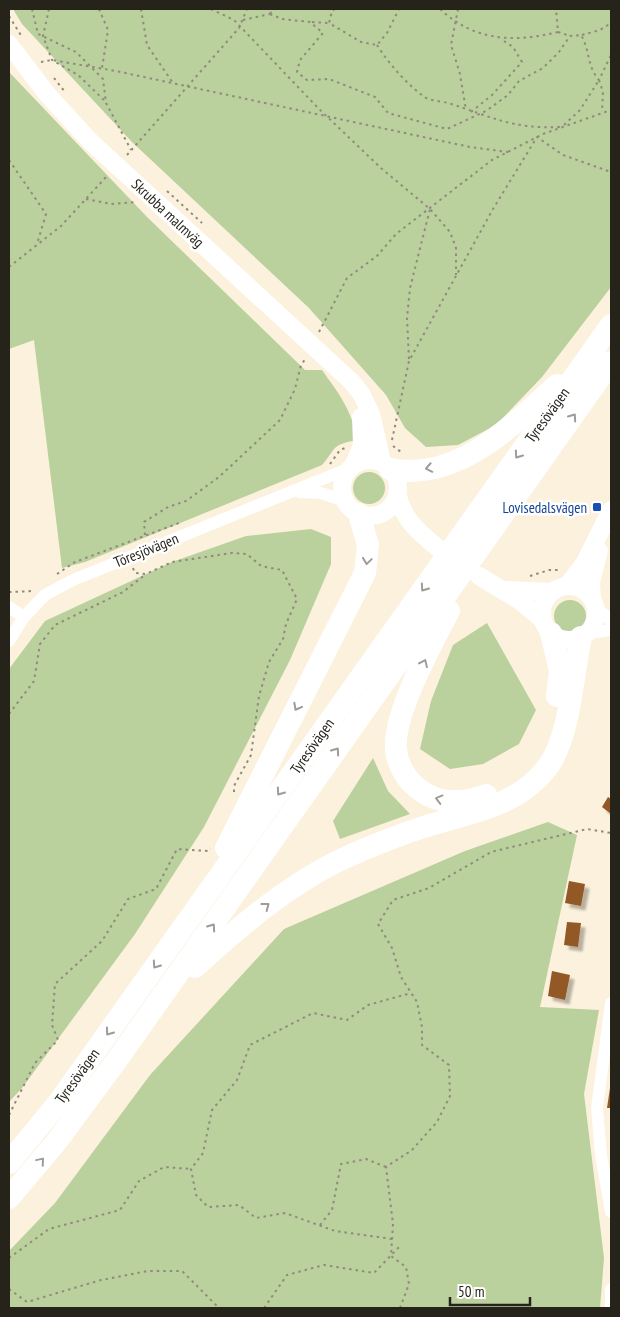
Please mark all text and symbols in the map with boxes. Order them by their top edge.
street label: Skrubba malmväg [128,175,208,251]
street label: Tyresövägen [521,384,573,446]
one-way arrow [566,414,576,423]
one-way arrow [515,449,524,459]
one-way arrow [425,463,434,473]
place label: Lovisedalsvägen [503,498,587,517]
marker: Lovisedalsvägen [591,501,603,513]
street label: Töresjövägen [111,528,181,572]
one-way arrow [362,557,373,565]
one-way arrow [421,582,430,591]
one-way arrow [418,659,428,668]
one-way arrow [293,702,303,711]
street label: Tyresövägen [286,715,338,777]
one-way arrow [330,747,339,757]
one-way arrow [277,786,286,795]
one-way arrow [435,794,444,805]
one-way arrow [260,903,270,912]
one-way arrow [206,923,215,933]
one-way arrow [153,959,162,969]
one-way arrow [106,1026,115,1036]
street label: Tyresövägen [51,1045,103,1107]
one-way arrow [35,1158,43,1167]
scale bar [450,1274,530,1306]
text: 50 m [458,1282,484,1301]

